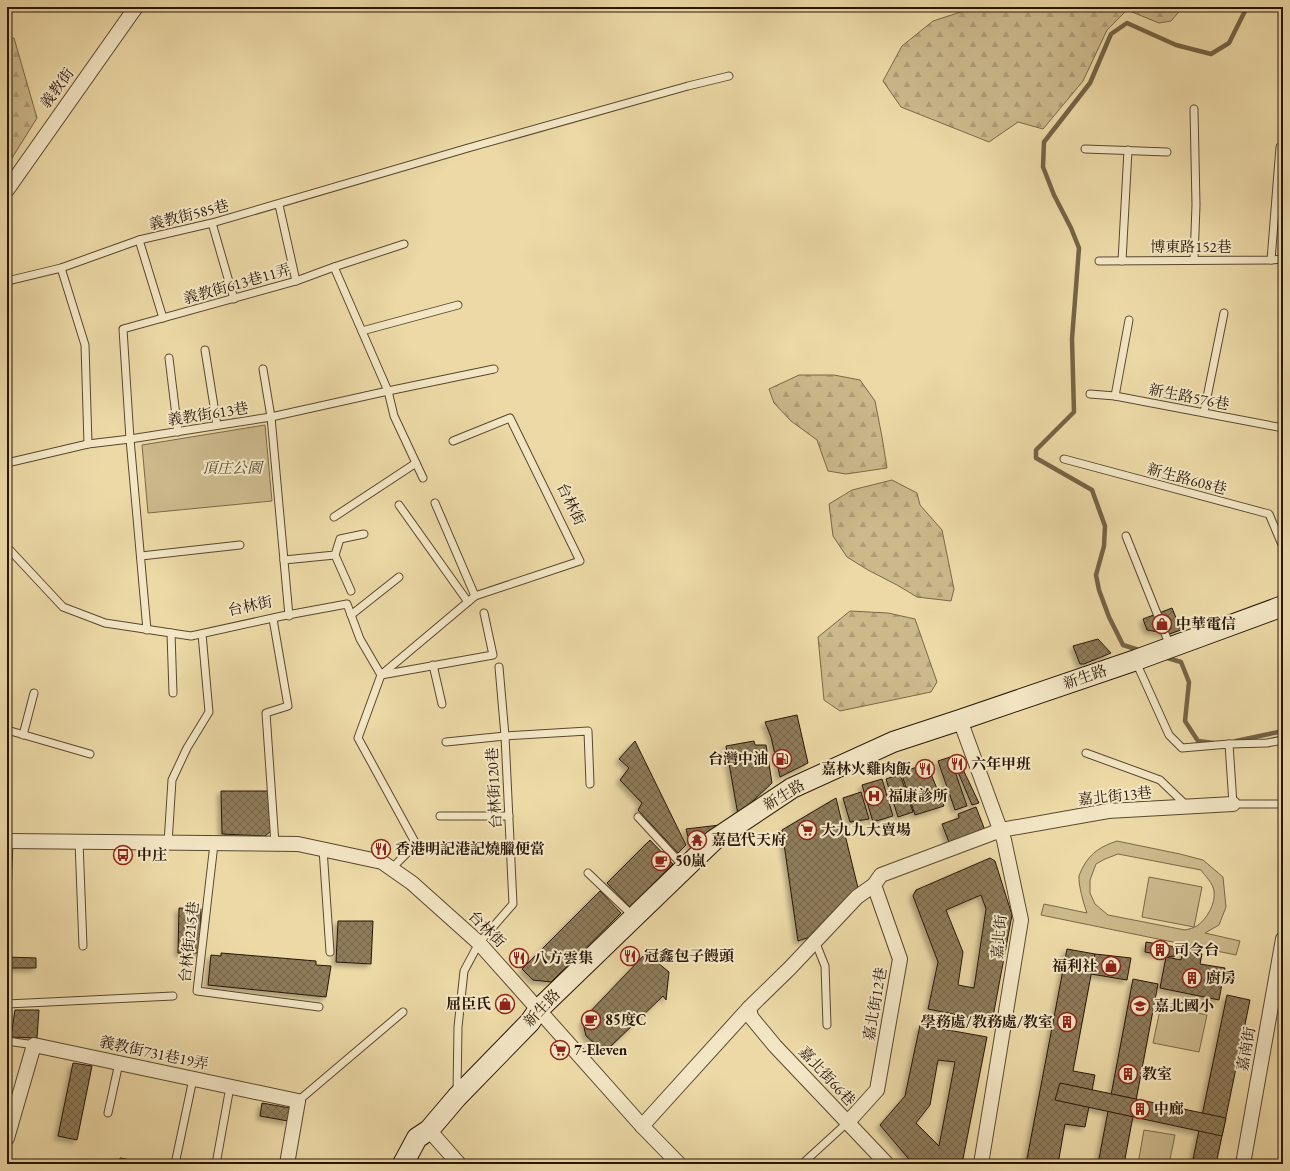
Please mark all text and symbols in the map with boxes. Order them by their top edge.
street label: 義教街 [36,64,78,111]
street label: 義教街585巷 [147,195,231,234]
street label: 博東路152巷 [1150,237,1232,256]
street label: 義教街613巷11弄 [181,259,293,308]
street label: 新生路576巷 [1147,379,1231,414]
street label: 義教街613巷 [166,398,250,429]
park label: 頂庄公園 [202,458,264,477]
street label: 新生路608巷 [1145,459,1229,498]
street label: 台林街 [553,479,590,528]
street label: 台林街 [226,592,274,619]
shop icon: 中華電信 [1151,613,1173,635]
place label: 中華電信 [1176,614,1236,633]
street label: 新生路 [1060,660,1109,693]
street label: 台林街120巷 [482,747,505,829]
fuel station icon: 台灣中油 [771,748,793,770]
place label: 台灣中油 [708,749,768,768]
restaurant icon: 六年甲班 [946,753,968,775]
place label: 六年甲班 [971,754,1031,773]
restaurant icon: 嘉林火雞肉飯 [914,758,936,780]
place label: 嘉林火雞肉飯 [821,759,911,778]
street label: 新生路 [760,775,808,814]
street label: 嘉北街13巷 [1077,782,1153,809]
hospital icon: 福康診所 [863,785,885,807]
place label: 福康診所 [888,786,948,805]
supermarket icon: 大九九大賣場 [796,819,818,841]
place label: 大九九大賣場 [821,820,911,839]
temple icon: 嘉邑代天府 [686,829,708,851]
place label: 嘉邑代天府 [711,830,786,849]
restaurant icon: 香港明記港記燒臘便當 [370,838,392,860]
place label: 香港明記港記燒臘便當 [395,839,545,858]
bus stop icon: 中庄 [112,844,134,866]
place label: 中庄 [137,845,167,864]
cafe icon: 50嵐 [650,850,672,872]
place label: 50嵐 [675,851,706,870]
street label: 台林街215巷 [175,900,202,984]
street label: 台林街 [465,906,510,951]
street label: 嘉北街 [987,914,1010,960]
building icon: 司令台 [1149,939,1171,961]
place label: 司令台 [1174,940,1219,959]
restaurant icon: 冠鑫包子饅頭 [619,945,641,967]
place label: 冠鑫包子饅頭 [644,946,734,965]
restaurant icon: 八方雲集 [508,947,530,969]
place label: 八方雲集 [533,948,593,967]
shop icon: 福利社 [1100,955,1122,977]
place label: 福利社 [1052,956,1097,975]
street label: 嘉北街12巷 [859,966,890,1042]
building icon: 廚房 [1181,967,1203,989]
place label: 廚房 [1206,968,1236,987]
street label: 新生路 [519,985,564,1031]
shop icon: 屈臣氏 [494,993,516,1015]
place label: 屈臣氏 [446,994,491,1013]
school or university icon: 嘉北國小 [1129,995,1151,1017]
place label: 嘉北國小 [1154,996,1214,1015]
cafe icon: 85度C [580,1009,602,1031]
place label: 85度C [605,1010,647,1029]
building icon: 學務處/教務處/教室 [1056,1011,1078,1033]
place label: 學務處/教務處/教室 [921,1012,1053,1031]
street label: 嘉南街 [1232,1025,1259,1073]
street label: 義教街731巷19弄 [98,1032,210,1073]
supermarket icon: 7-Eleven [549,1039,571,1061]
place label: 7-Eleven [574,1040,628,1059]
street label: 嘉北街66巷 [795,1042,860,1109]
building icon: 教室 [1117,1063,1139,1085]
place label: 教室 [1142,1064,1172,1083]
building icon: 中廊 [1129,1098,1151,1120]
place label: 中廊 [1154,1099,1184,1118]

